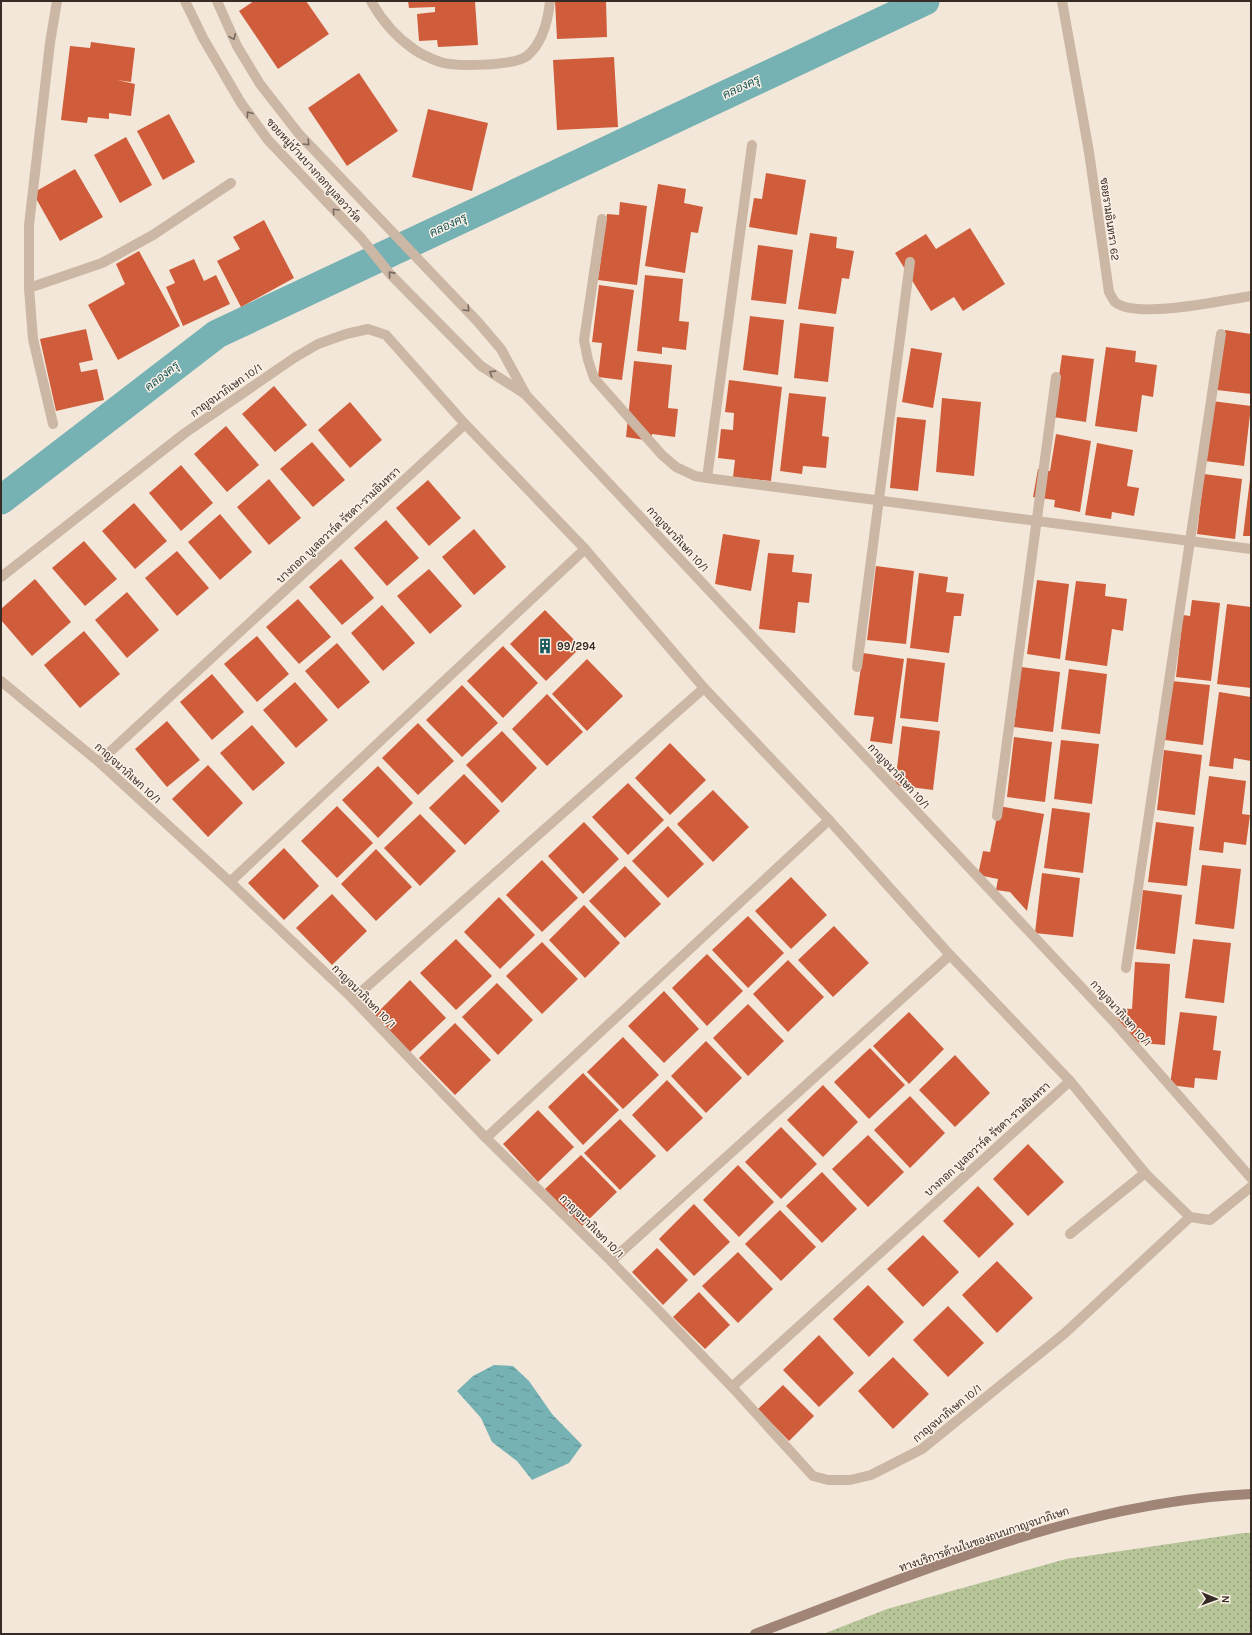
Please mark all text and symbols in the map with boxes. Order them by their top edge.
one-way arrow [228,32,236,40]
water label: คลองครุ [720,72,764,104]
one-way arrow [246,111,254,118]
street label: ซอยหมู่บ้านบางกอกบูเลอวาร์ด [263,114,365,226]
one-way arrow [303,138,310,146]
street label: ซอยรามอินทรา 62 [1097,177,1122,261]
one-way arrow [332,208,340,216]
water label: คลองครุ [427,210,471,242]
one-way arrow [388,271,395,279]
one-way arrow [462,304,469,312]
water label: คลองครุ [142,358,184,395]
street label: กาญจนาภิเษก 10/1 [188,361,265,420]
one-way arrow [490,371,497,378]
street label: บางกอก บูเลอวาร์ด รัชดา-รามอินทรา [272,463,404,587]
street label: กาญจนาภิเษก 10/1 [644,504,711,575]
building icon: 99/294 [536,637,554,655]
place label: 99/294 [557,640,596,653]
street label: กาญจนาภิเษก 10/1 [92,740,163,806]
street label: กาญจนาภิเษก 10/1 [865,741,932,812]
street label: กาญจนาภิเษก 10/1 [329,962,398,1031]
street label: กาญจนาภิเษก 10/1 [1088,978,1154,1049]
street label: บางกอก บูเลอวาร์ด รัชดา-รามอินทรา [921,1078,1053,1200]
street label: กาญจนาภิเษก 10/1 [557,1192,626,1261]
street label: กาญจนาภิเษก 10/1 [910,1382,984,1445]
street label: ทางบริการด้านในของถนนกาญจนาภิเษก [897,1502,1071,1575]
north arrow [1196,1579,1236,1619]
text: N [1219,1595,1232,1603]

